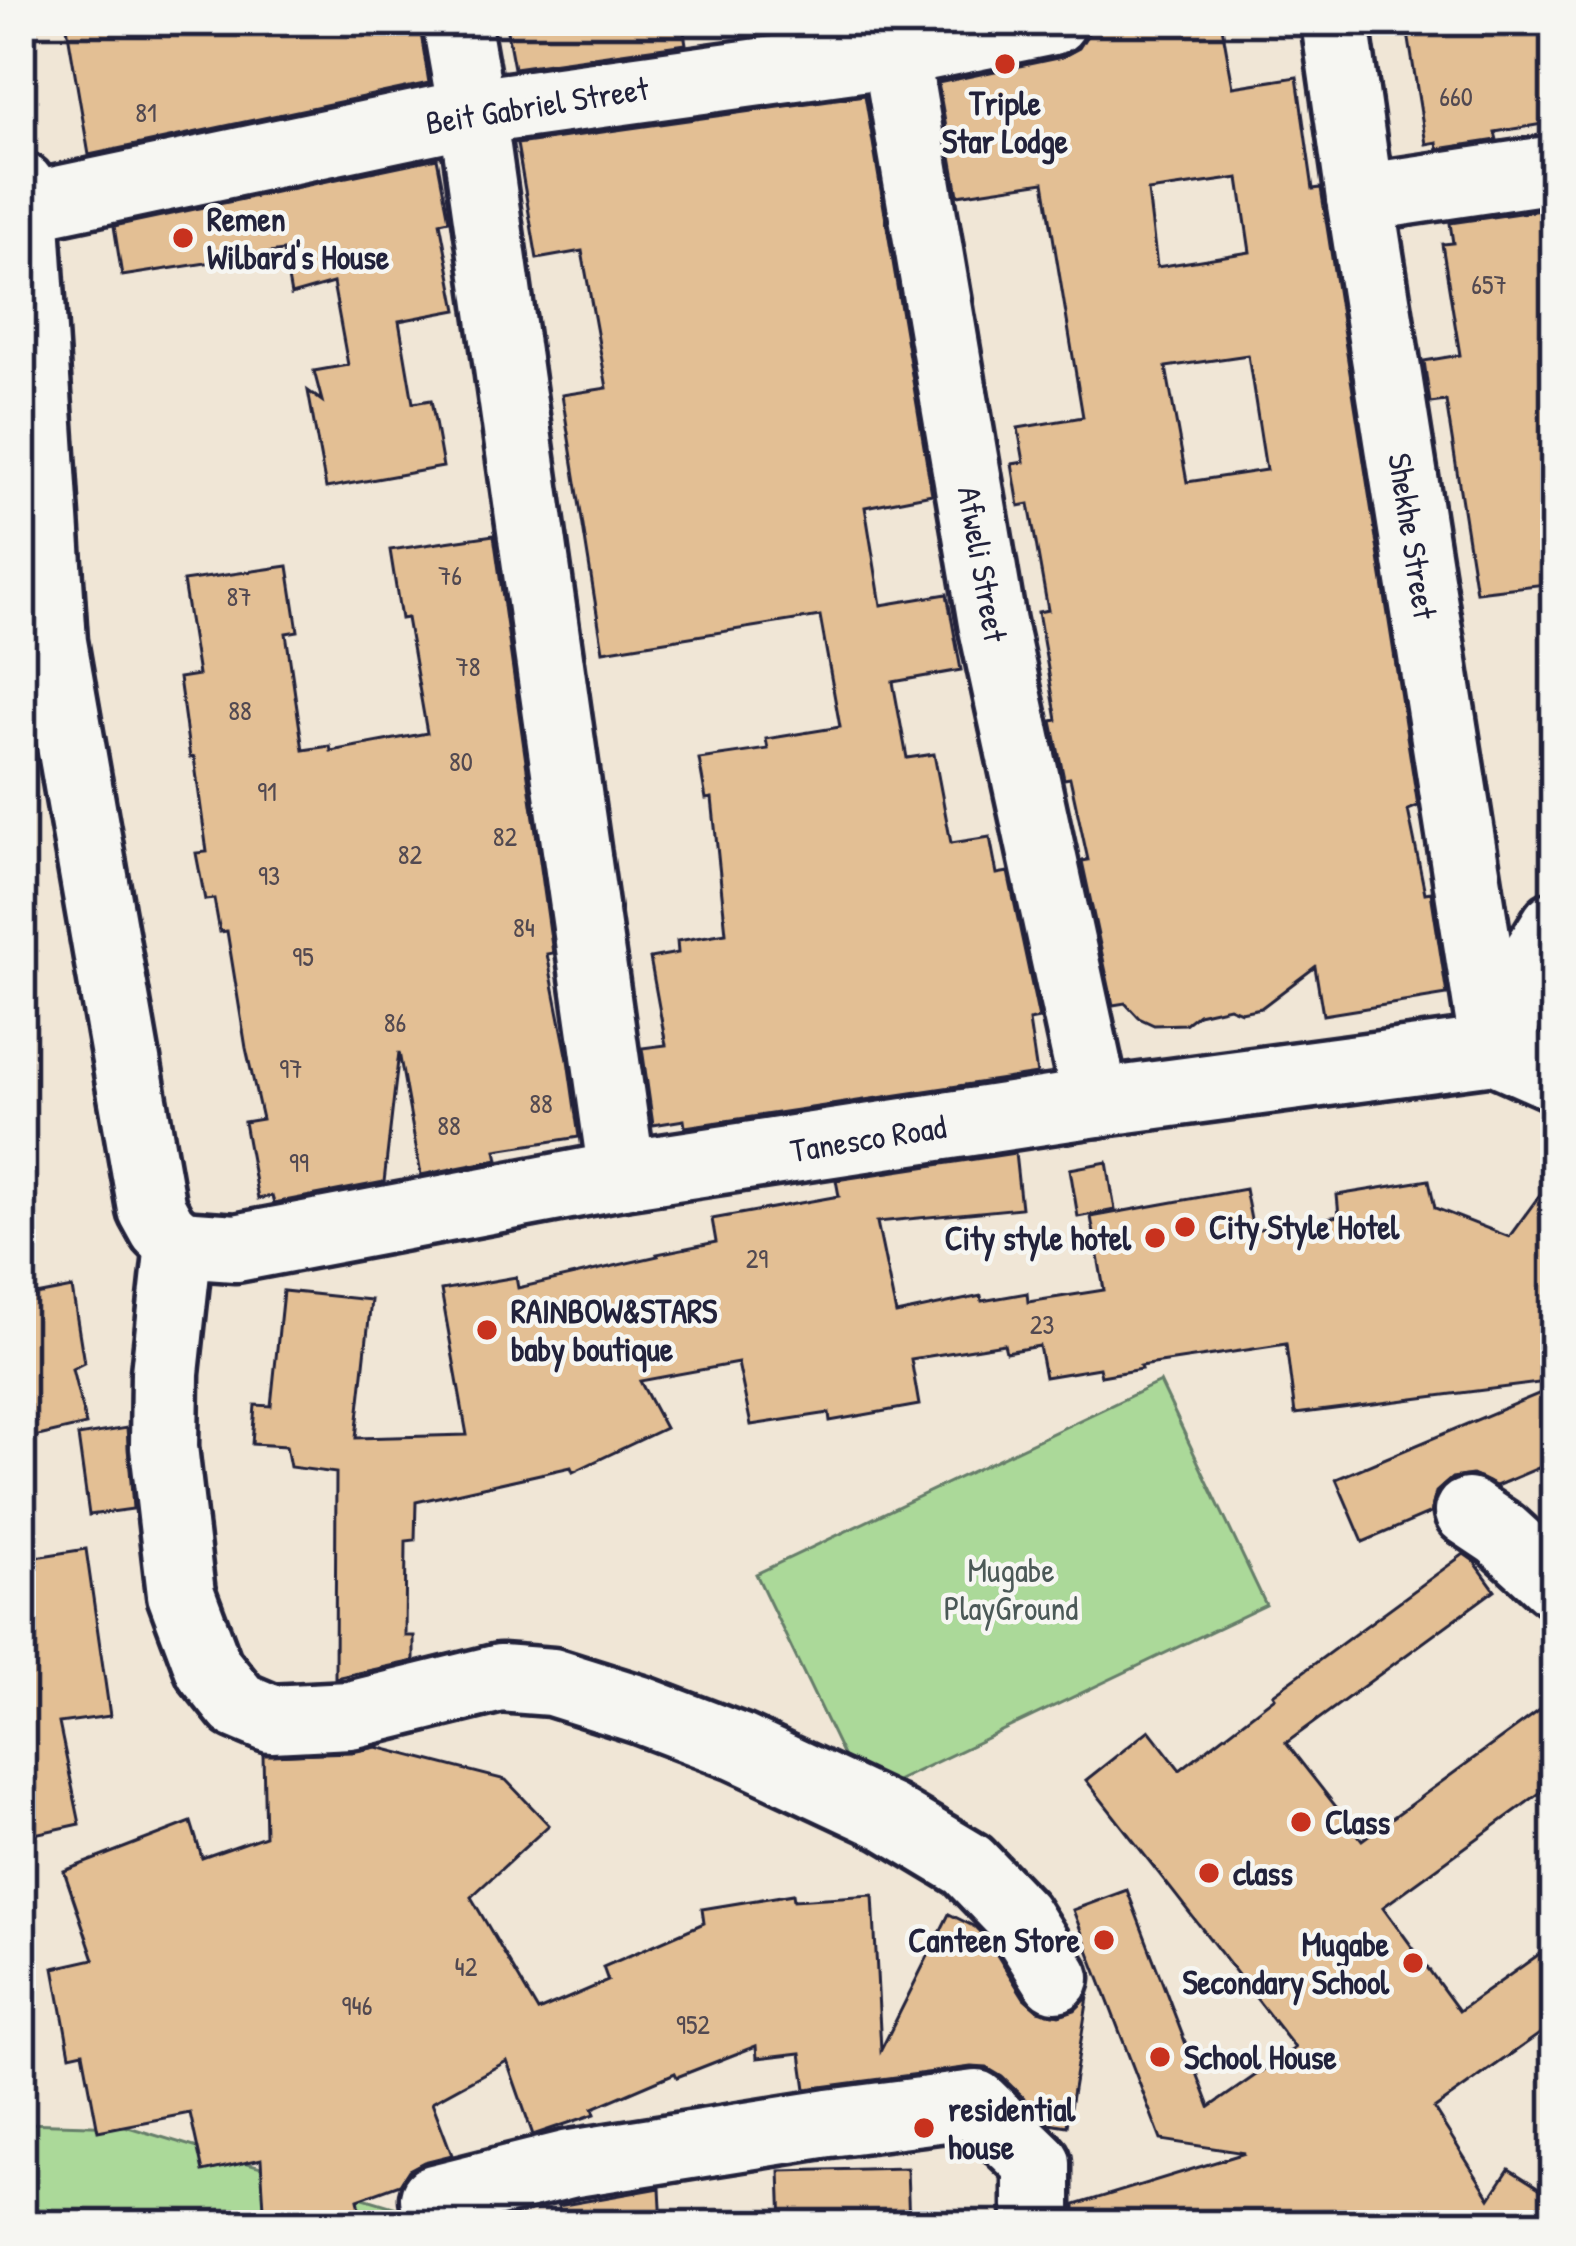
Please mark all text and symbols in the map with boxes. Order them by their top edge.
marker: Triple Star Lodge [992,51,1018,77]
street label: Beit Gabriel Street [422,66,652,144]
house number: 660 [1439,78,1473,114]
place label: Triple Star Lodge [942,81,1069,165]
house number: 81 [135,94,157,130]
place label: Remen Wilbard's House [207,197,390,279]
marker: Remen Wilbard's House [170,225,196,251]
house number: 657 [1471,266,1507,302]
street label: Shekhe Street [1378,450,1448,623]
street label: Afweli Street [948,483,1018,646]
house number: 76 [438,557,462,593]
house number: 87 [226,578,252,614]
house number: 78 [455,648,481,684]
house number: 88 [228,692,252,728]
house number: 80 [449,743,473,779]
house number: 91 [257,773,277,809]
house number: 82 [493,818,518,854]
house number: 82 [398,836,423,872]
house number: 93 [258,857,280,893]
house number: 84 [513,909,535,945]
house number: 95 [292,938,314,974]
house number: 86 [384,1004,406,1040]
house number: 97 [279,1050,303,1086]
house number: 88 [529,1085,553,1121]
street label: Tanesco Road [787,1104,949,1172]
house number: 88 [437,1107,461,1143]
house number: 99 [289,1144,309,1180]
place label: City Style Hotel [1209,1205,1401,1251]
marker: City Style Hotel [1172,1214,1198,1240]
place label: City style hotel [945,1216,1132,1262]
marker: City style hotel [1142,1225,1168,1251]
house number: 29 [746,1240,768,1276]
place label: RAINBOW&STARS baby boutique [511,1289,718,1373]
house number: 23 [1030,1306,1054,1342]
marker: RAINBOW&STARS baby boutique [474,1317,500,1343]
park label: Mugabe PlayGround [944,1548,1078,1631]
place label: Class [1325,1800,1391,1844]
marker: Class [1288,1809,1314,1835]
place label: class [1233,1851,1293,1895]
marker: class [1196,1860,1222,1886]
place label: Canteen Store [908,1918,1081,1962]
place label: Mugabe Secondary School [1182,1922,1390,2006]
marker: Canteen Store [1091,1927,1117,1953]
house number: 42 [455,1948,478,1984]
marker: Mugabe Secondary School [1400,1950,1426,1976]
house number: 946 [342,1987,372,2023]
house number: 952 [676,2006,710,2042]
place label: School House [1184,2035,1337,2079]
marker: School House [1147,2044,1173,2070]
place label: residential house [948,2087,1077,2169]
marker: residential house [911,2115,937,2141]

